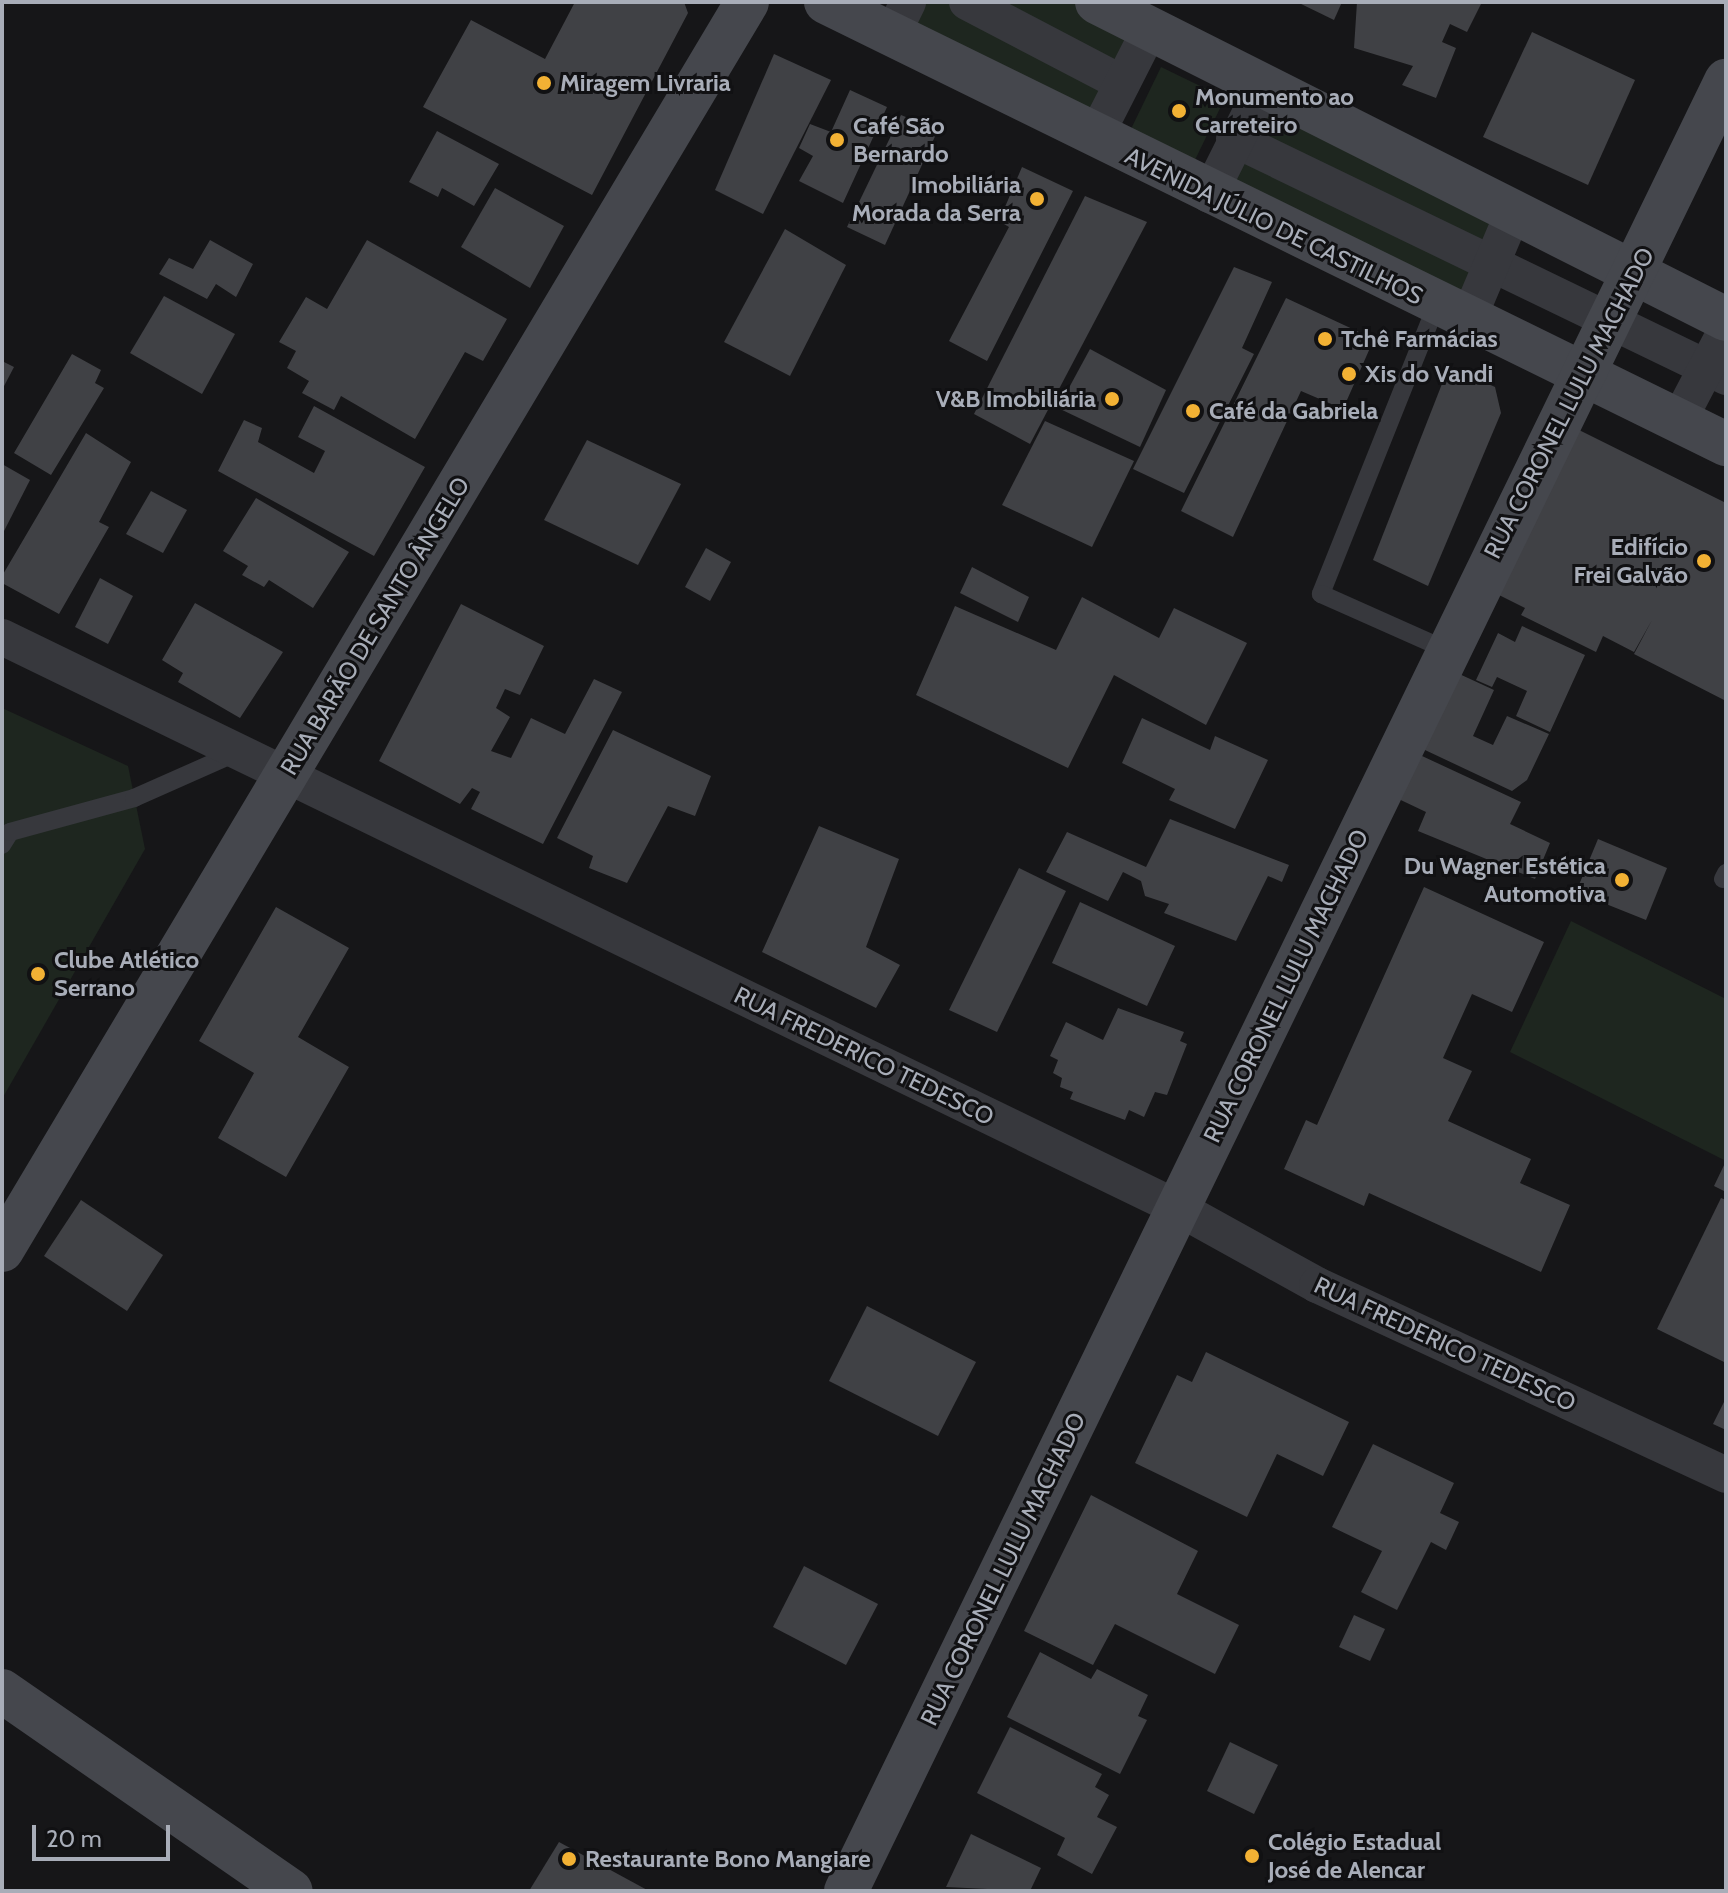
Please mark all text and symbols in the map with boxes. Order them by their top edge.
place label: Miragem Livraria [560,69,731,97]
marker: Miragem Livraria [535,74,553,92]
place label: Monumento ao Carreteiro [1195,83,1354,139]
marker: Monumento ao Carreteiro [1170,102,1188,120]
place label: Café São Bernardo [853,112,949,168]
marker: Café São Bernardo [828,131,846,149]
street label: AVENIDA JÚLIO DE CASTILHOS [1120,141,1428,311]
place label: Imobiliária Morada da Serra [852,171,1021,227]
marker: Imobiliária Morada da Serra [1028,190,1046,208]
street label: RUA CORONEL LULU MACHADO [1478,243,1660,563]
place label: Tchê Farmácias [1341,325,1498,353]
marker: Tchê Farmácias [1316,330,1334,348]
place label: Xis do Vandi [1365,360,1493,388]
marker: Xis do Vandi [1340,365,1358,383]
place label: V&B Imobiliária [936,385,1096,413]
marker: V&B Imobiliária [1103,390,1121,408]
place label: Café da Gabriela [1209,397,1378,425]
marker: Café da Gabriela [1184,402,1202,420]
street label: RUA BARÃO DE SANTO ÂNGELO [274,472,476,780]
place label: Edifício Frei Galvão [1574,533,1688,589]
marker: Edifício Frei Galvão [1695,552,1713,570]
street label: RUA CORONEL LULU MACHADO [1197,825,1375,1147]
place label: Du Wagner Estética Automotiva [1404,852,1606,908]
marker: Du Wagner Estética Automotiva [1613,871,1631,889]
place label: Clube Atlético Serrano [54,946,199,1002]
marker: Clube Atlético Serrano [29,965,47,983]
street label: RUA FREDERICO TEDESCO [729,981,999,1131]
street label: RUA FREDERICO TEDESCO [1310,1271,1580,1417]
street label: RUA CORONEL LULU MACHADO [914,1408,1092,1730]
scale bar [36,1809,174,1859]
text: 20 m [46,1824,102,1853]
place label: Colégio Estadual José de Alencar [1268,1828,1441,1884]
place label: Restaurante Bono Mangiare [585,1845,871,1873]
marker: Colégio Estadual José de Alencar [1243,1847,1261,1865]
marker: Restaurante Bono Mangiare [560,1850,578,1868]

